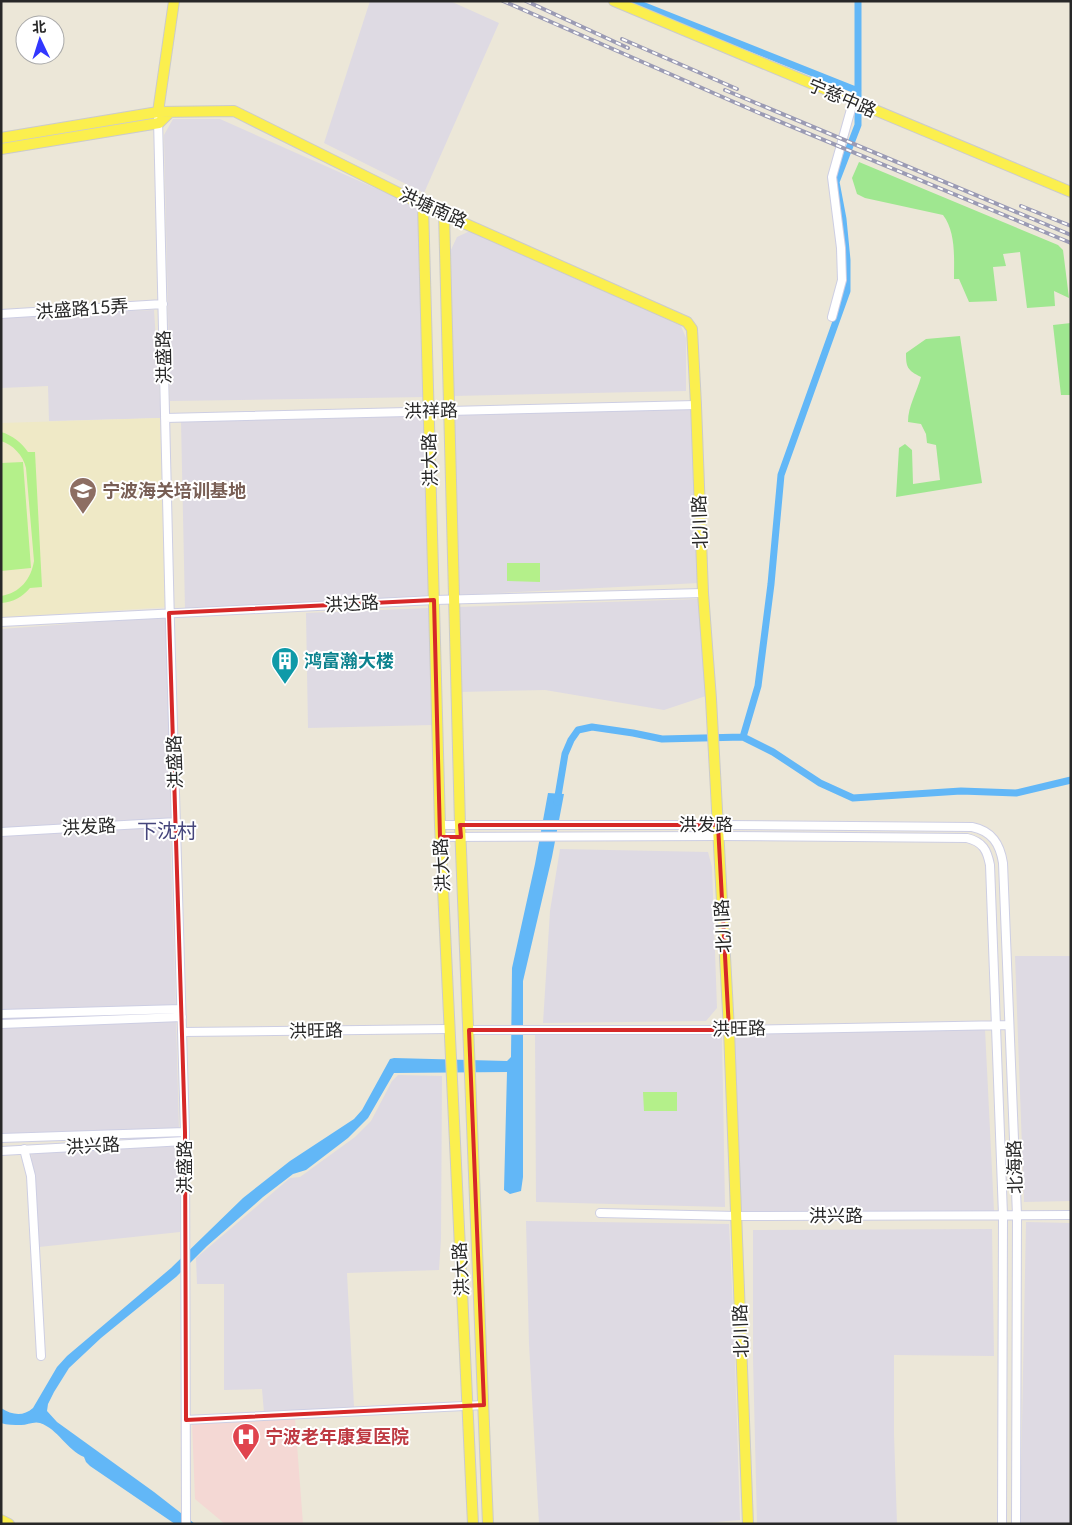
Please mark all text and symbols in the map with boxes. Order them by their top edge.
north arrow [15,15,65,65]
text: 北 [31,18,47,36]
street label: 宁慈中路 [805,73,880,121]
street label: 洪塘南路 [396,182,471,232]
street label: 洪盛路15弄 [35,294,129,322]
street label: 洪盛路 [152,330,174,384]
street label: 洪祥路 [404,399,458,421]
street label: 洪大路 [417,433,441,487]
school or university icon: 宁波海关培训基地 [68,476,98,515]
place label: 宁波海关培训基地 [102,479,246,501]
street label: 北川路 [687,495,711,549]
street label: 洪达路 [324,591,379,615]
building icon: 鸿富瀚大楼 [270,646,300,685]
place label: 鸿富瀚大楼 [304,649,394,671]
street label: 洪盛路 [162,735,186,789]
street label: 洪发路 [679,813,733,835]
street label: 洪发路 [61,814,116,838]
district label: 下沈村 [137,818,197,842]
street label: 洪大路 [429,838,453,893]
street label: 北川路 [710,899,734,954]
street label: 洪旺路 [712,1017,766,1039]
street label: 洪旺路 [289,1019,343,1041]
street label: 洪兴路 [65,1133,120,1157]
street label: 洪盛路 [173,1140,195,1194]
street label: 北海路 [1002,1140,1026,1194]
street label: 洪兴路 [809,1204,863,1226]
street label: 洪大路 [448,1242,472,1297]
street label: 北川路 [728,1304,752,1358]
hospital icon: 宁波老年康复医院 [231,1422,261,1461]
place label: 宁波老年康复医院 [265,1425,409,1447]

